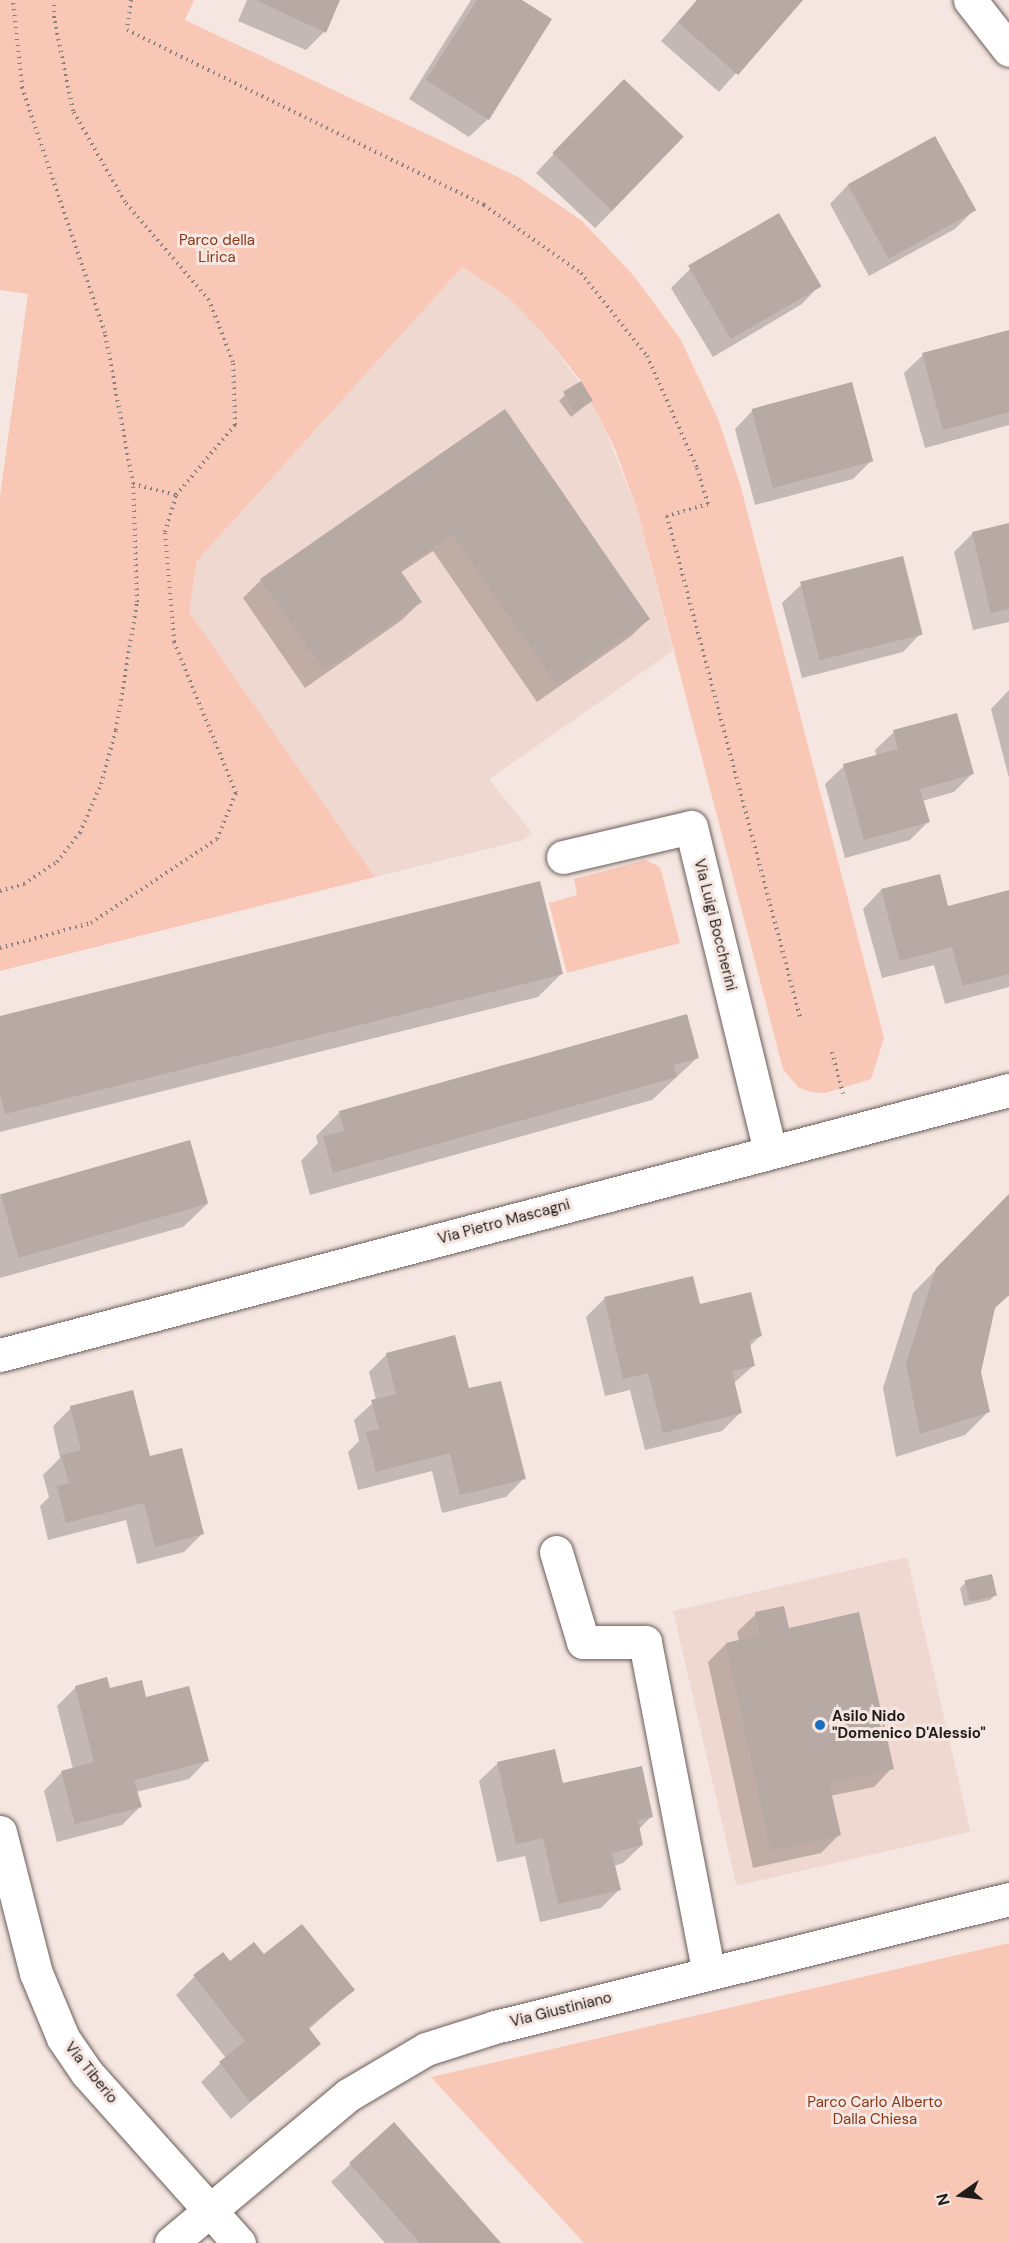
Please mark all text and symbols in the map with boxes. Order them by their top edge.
park label: Parco della Lirica [179,231,255,266]
street label: Via Luigi Boccherini [690,857,740,993]
street label: Via Pietro Mascagni [436,1196,572,1248]
place label: Asilo Nido "Domenico D'Alessio" [832,1707,986,1742]
marker: Asilo Nido "Domenico D'Alessio" [813,1718,827,1732]
street label: Via Giustiniano [508,1989,614,2031]
street label: Via Tiberio [61,2039,121,2107]
park label: Parco Carlo Alberto Dalla Chiesa [807,2093,943,2128]
north arrow [931,2165,991,2225]
text: N [931,2191,955,2208]

